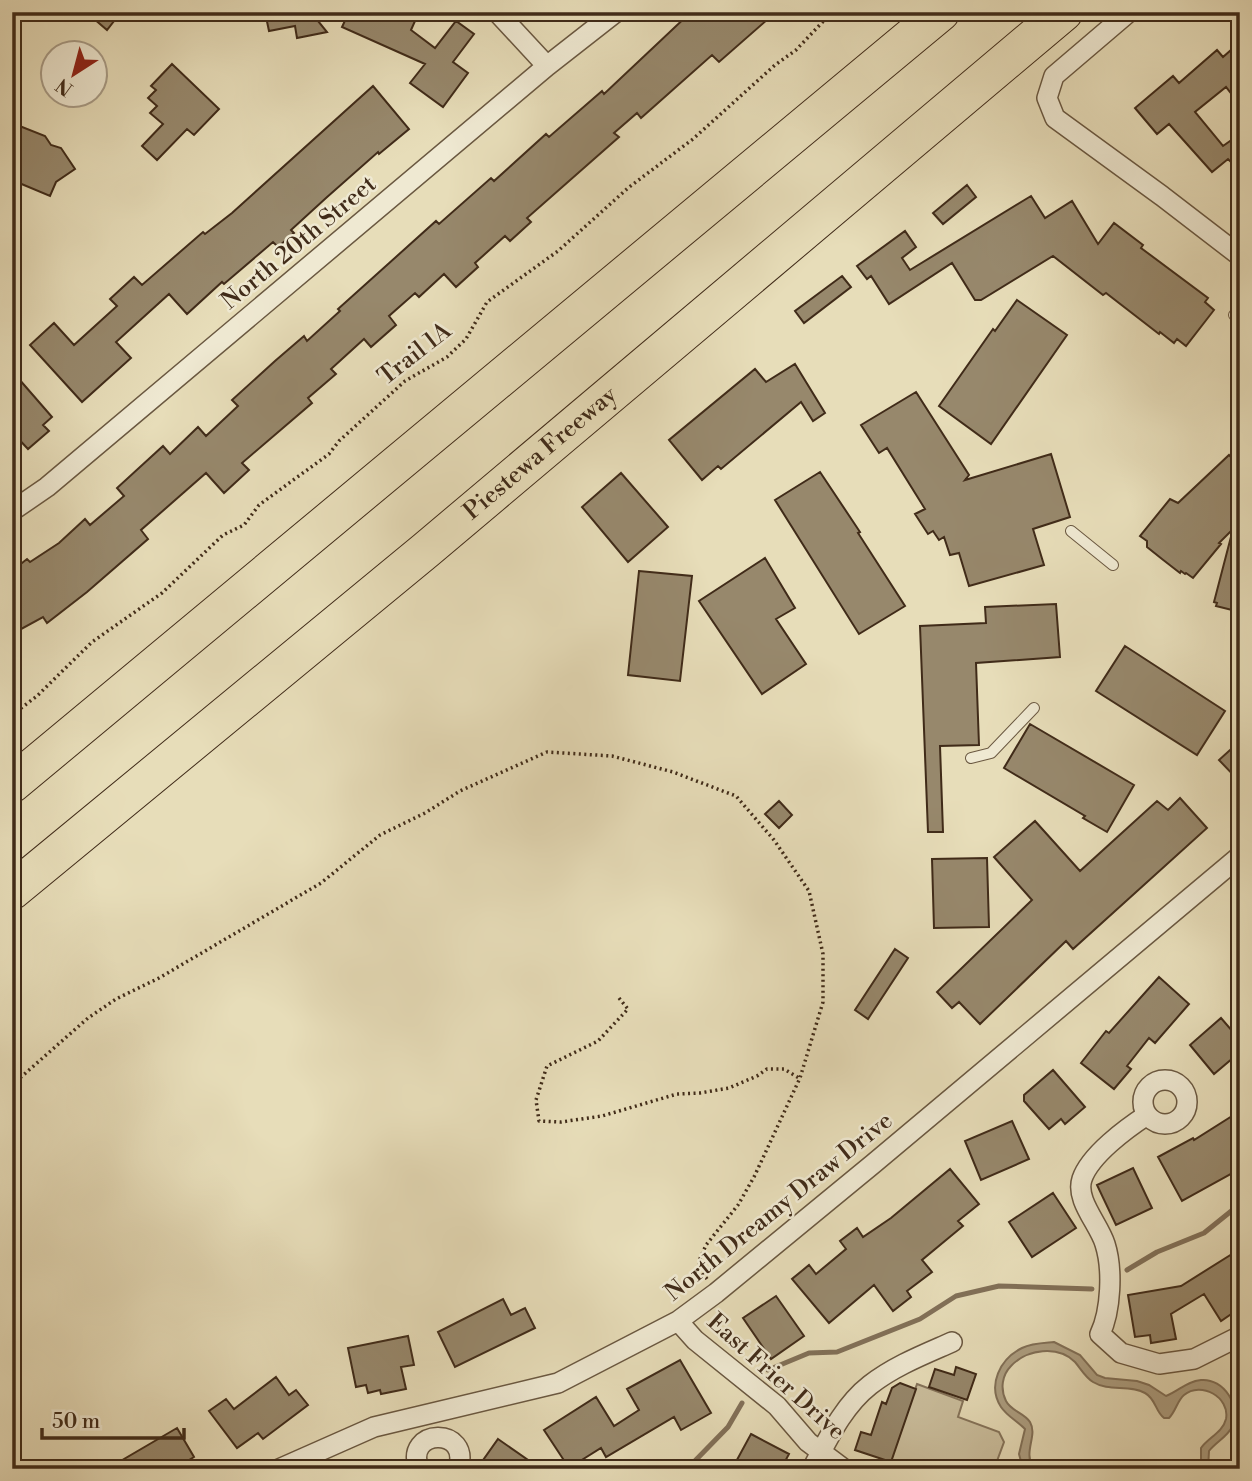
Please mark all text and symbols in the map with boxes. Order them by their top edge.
north arrow [38,38,108,108]
text: N [51,73,78,101]
street label: North 20th Street [215,169,383,316]
street label: Trail 1A [372,316,458,392]
street label: Piestewa Freeway [457,380,624,527]
street label: North Dreamy Draw Drive [659,1106,899,1308]
street label: East Frier Drive [701,1307,851,1447]
scale bar [42,1397,184,1441]
text: 50 m [52,1409,100,1435]

